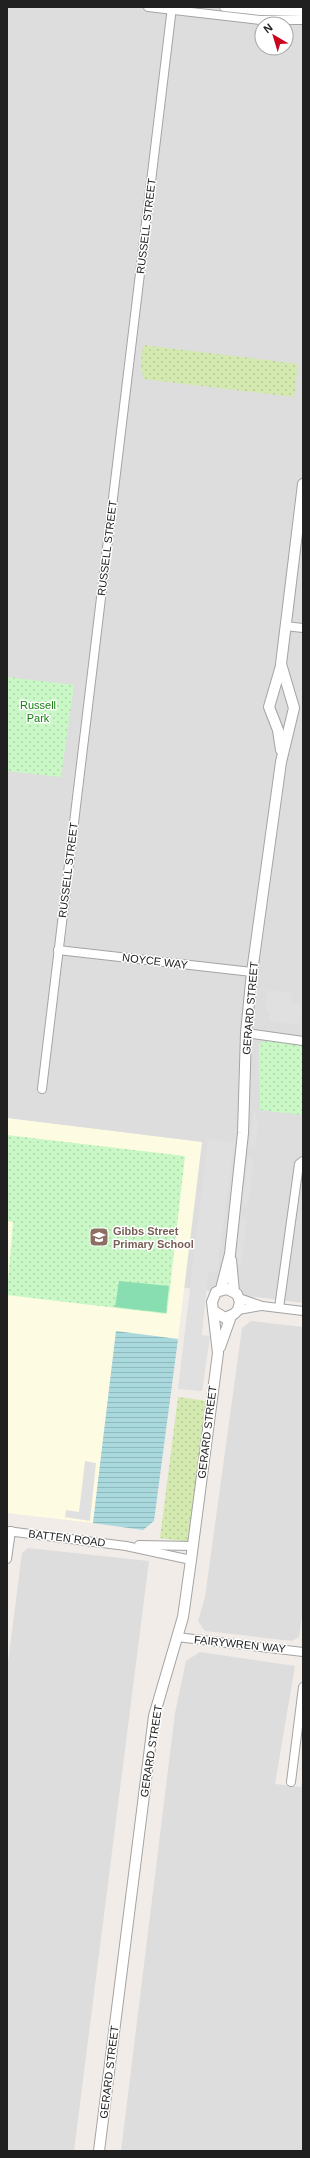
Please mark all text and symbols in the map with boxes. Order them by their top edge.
north arrow [254,16,294,56]
text: N [261,21,275,35]
street label: RUSSELL STREET [134,177,158,274]
street label: RUSSELL STREET [95,499,119,596]
park label: Russell Park [20,699,56,724]
street label: RUSSELL STREET [56,821,80,918]
street label: NOYCE WAY [122,951,189,971]
street label: GERARD STREET [240,961,260,1055]
place label: Gibbs Street Primary School [113,1225,194,1250]
school or university icon: Gibbs Street Primary School [88,1226,110,1248]
street label: GERARD STREET [195,1385,219,1479]
street label: BATTEN ROAD [28,1527,106,1549]
street label: FAIRYWREN WAY [194,1633,287,1655]
street label: GERARD STREET [138,1704,164,1798]
street label: GERARD STREET [97,2025,121,2119]

